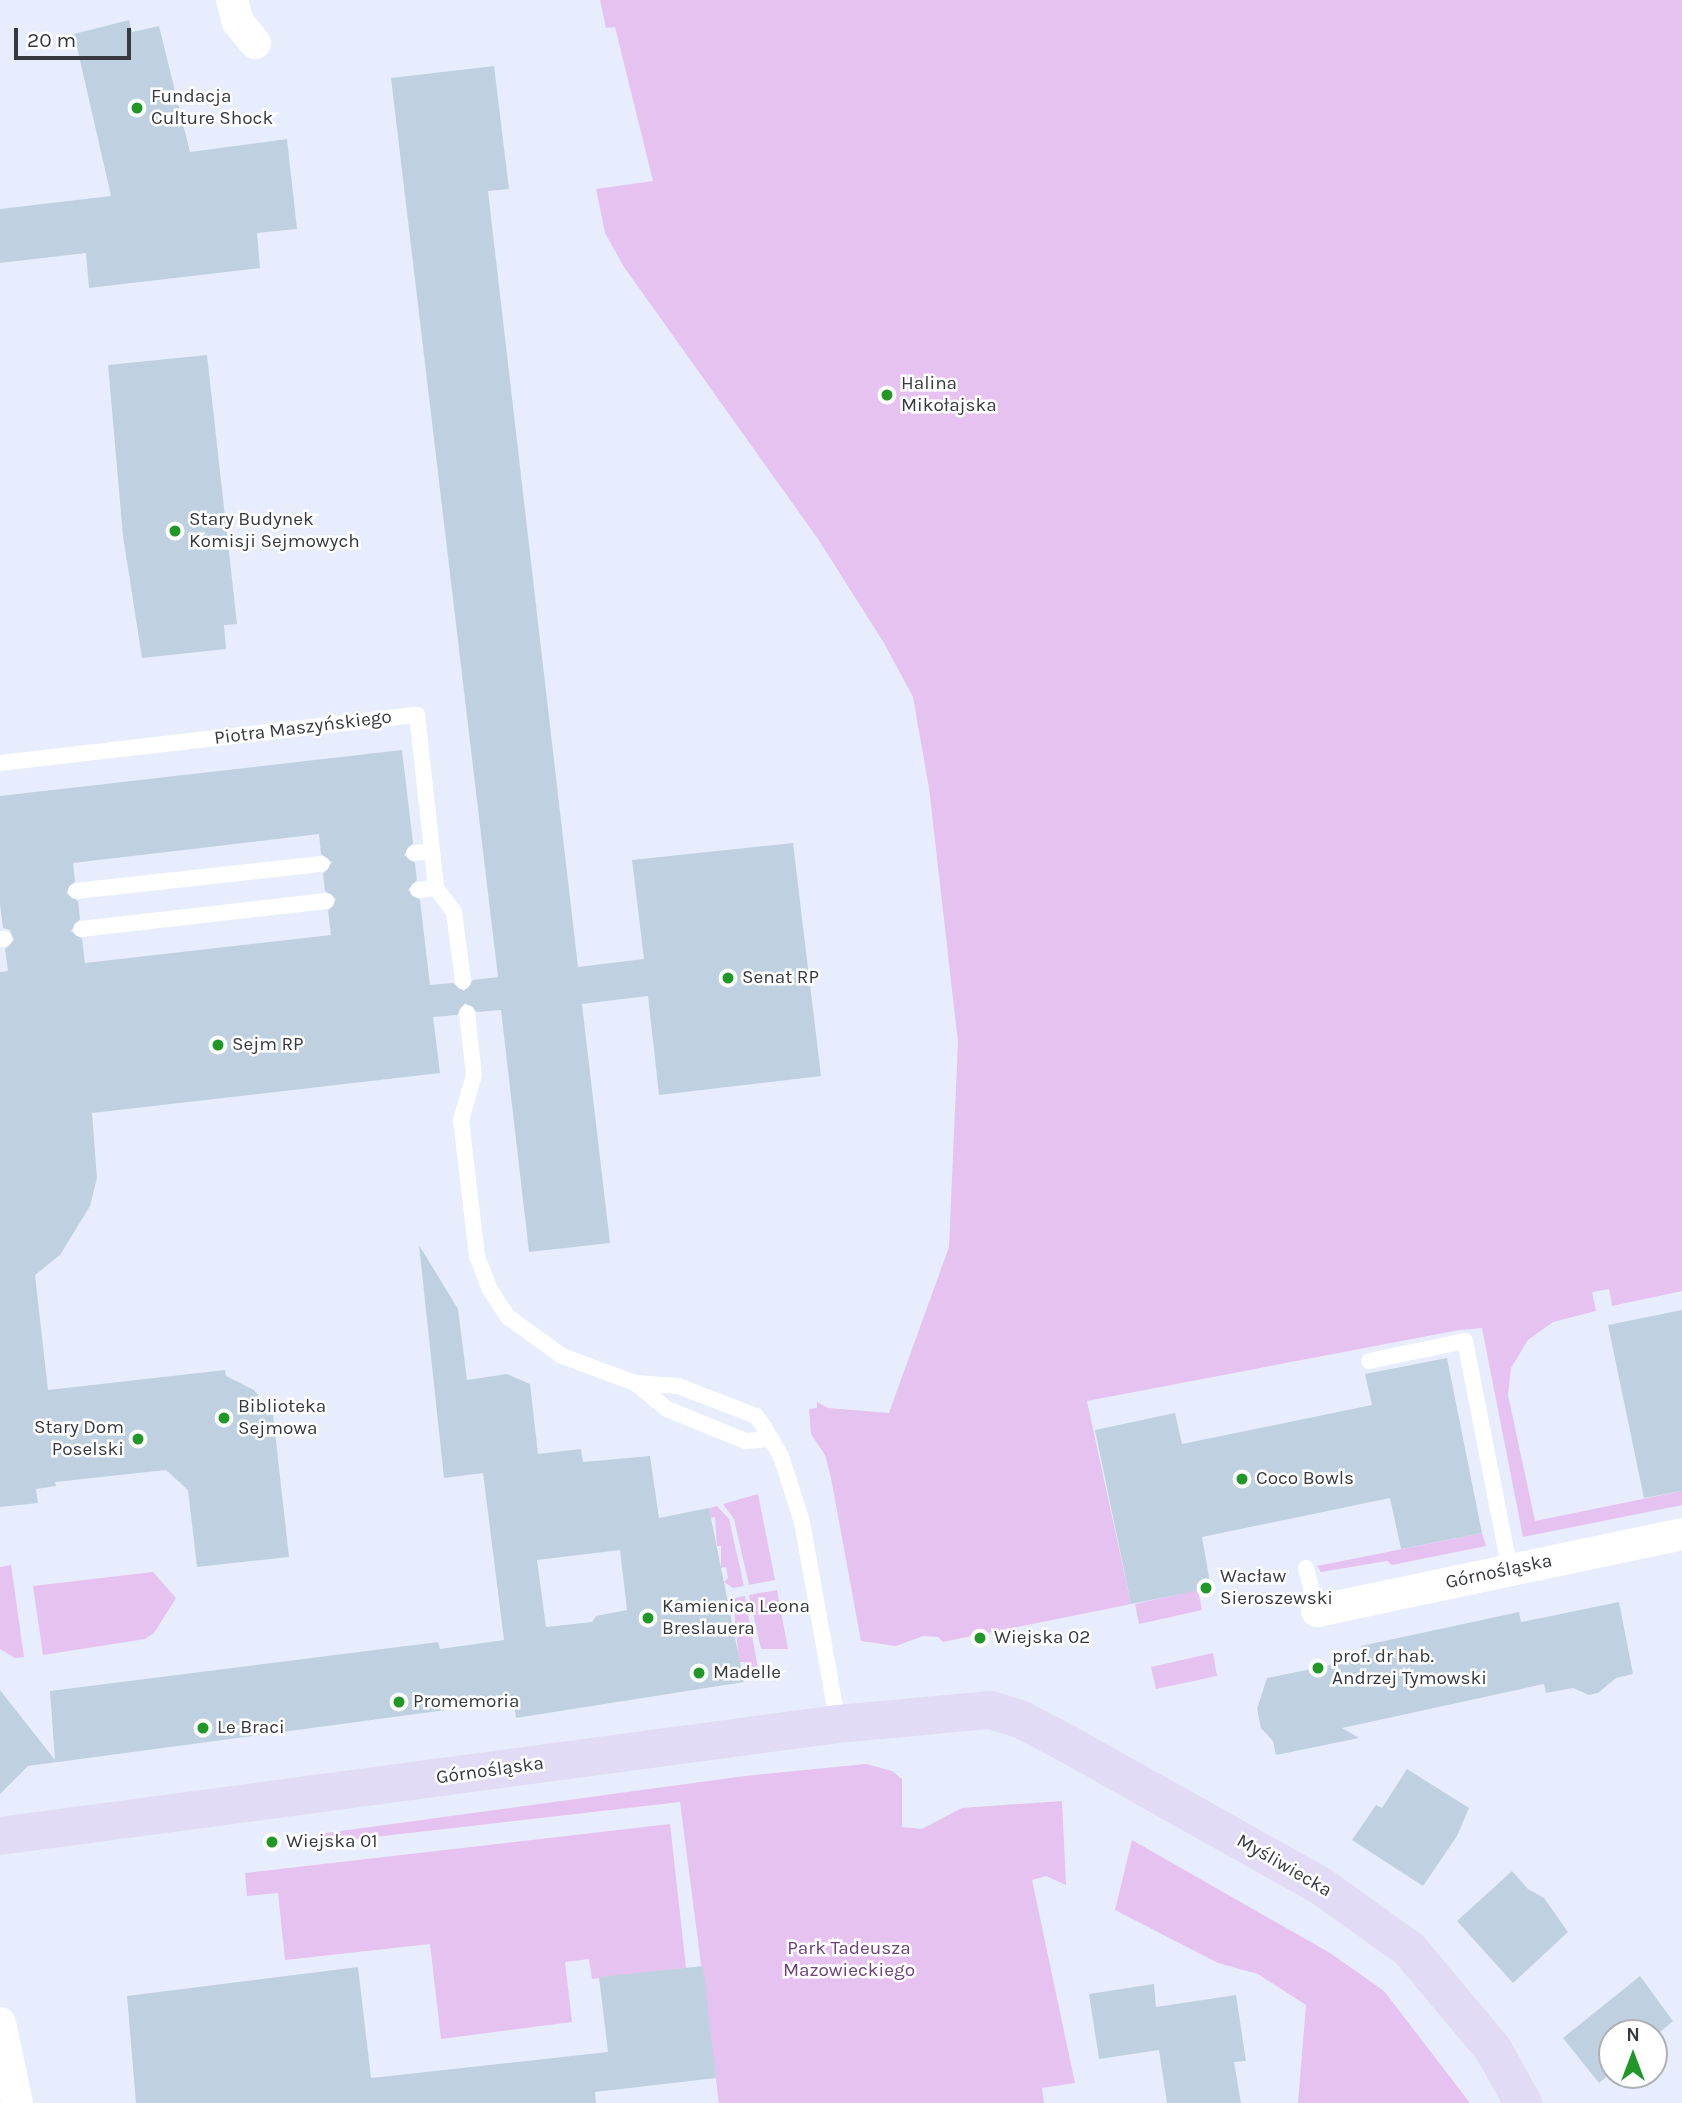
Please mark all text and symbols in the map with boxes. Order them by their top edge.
scale bar [18,14,135,58]
text: 20 m [27,28,76,52]
place label: Fundacja Culture Shock [151,86,273,130]
marker: Fundacja Culture Shock [129,100,145,116]
place label: Halina Mikołajska [901,373,997,417]
marker: Halina Mikołajska [879,387,895,403]
place label: Stary Budynek Komisji Sejmowych [189,509,360,553]
marker: Stary Budynek Komisji Sejmowych [167,523,183,539]
street label: Piotra Maszyńskiego [213,706,393,750]
place label: Senat RP [742,967,819,989]
marker: Senat RP [720,970,736,986]
place label: Sejm RP [232,1034,304,1056]
marker: Sejm RP [210,1037,226,1053]
place label: Biblioteka Sejmowa [238,1396,326,1440]
marker: Biblioteka Sejmowa [216,1410,232,1426]
place label: Stary Dom Poselski [34,1417,124,1461]
marker: Stary Dom Poselski [130,1431,146,1447]
place label: Coco Bowls [1256,1468,1354,1490]
marker: Coco Bowls [1234,1471,1250,1487]
street label: Górnośląska [1444,1550,1554,1594]
place label: Wacław Sieroszewski [1220,1566,1333,1610]
marker: Wacław Sieroszewski [1198,1580,1214,1596]
place label: Kamienica Leona Breslauera [662,1596,810,1640]
marker: Kamienica Leona Breslauera [640,1610,656,1626]
place label: Wiejska 02 [994,1627,1090,1649]
marker: Wiejska 02 [972,1630,988,1646]
place label: prof. dr hab. Andrzej Tymowski [1332,1646,1487,1690]
marker: prof. dr hab. Andrzej Tymowski [1310,1660,1326,1676]
place label: Madelle [713,1662,781,1684]
marker: Madelle [691,1665,707,1681]
place label: Promemoria [413,1691,519,1713]
marker: Promemoria [391,1694,407,1710]
place label: Le Braci [217,1717,285,1739]
marker: Le Braci [195,1720,211,1736]
street label: Górnośląska [435,1752,545,1790]
street label: Myśliwiecka [1232,1830,1336,1902]
place label: Wiejska 01 [286,1831,378,1853]
marker: Wiejska 01 [264,1834,280,1850]
park label: Park Tadeusza Mazowieckiego [783,1938,915,1982]
north arrow [1598,2019,1668,2089]
text: N [1626,2024,1640,2046]

